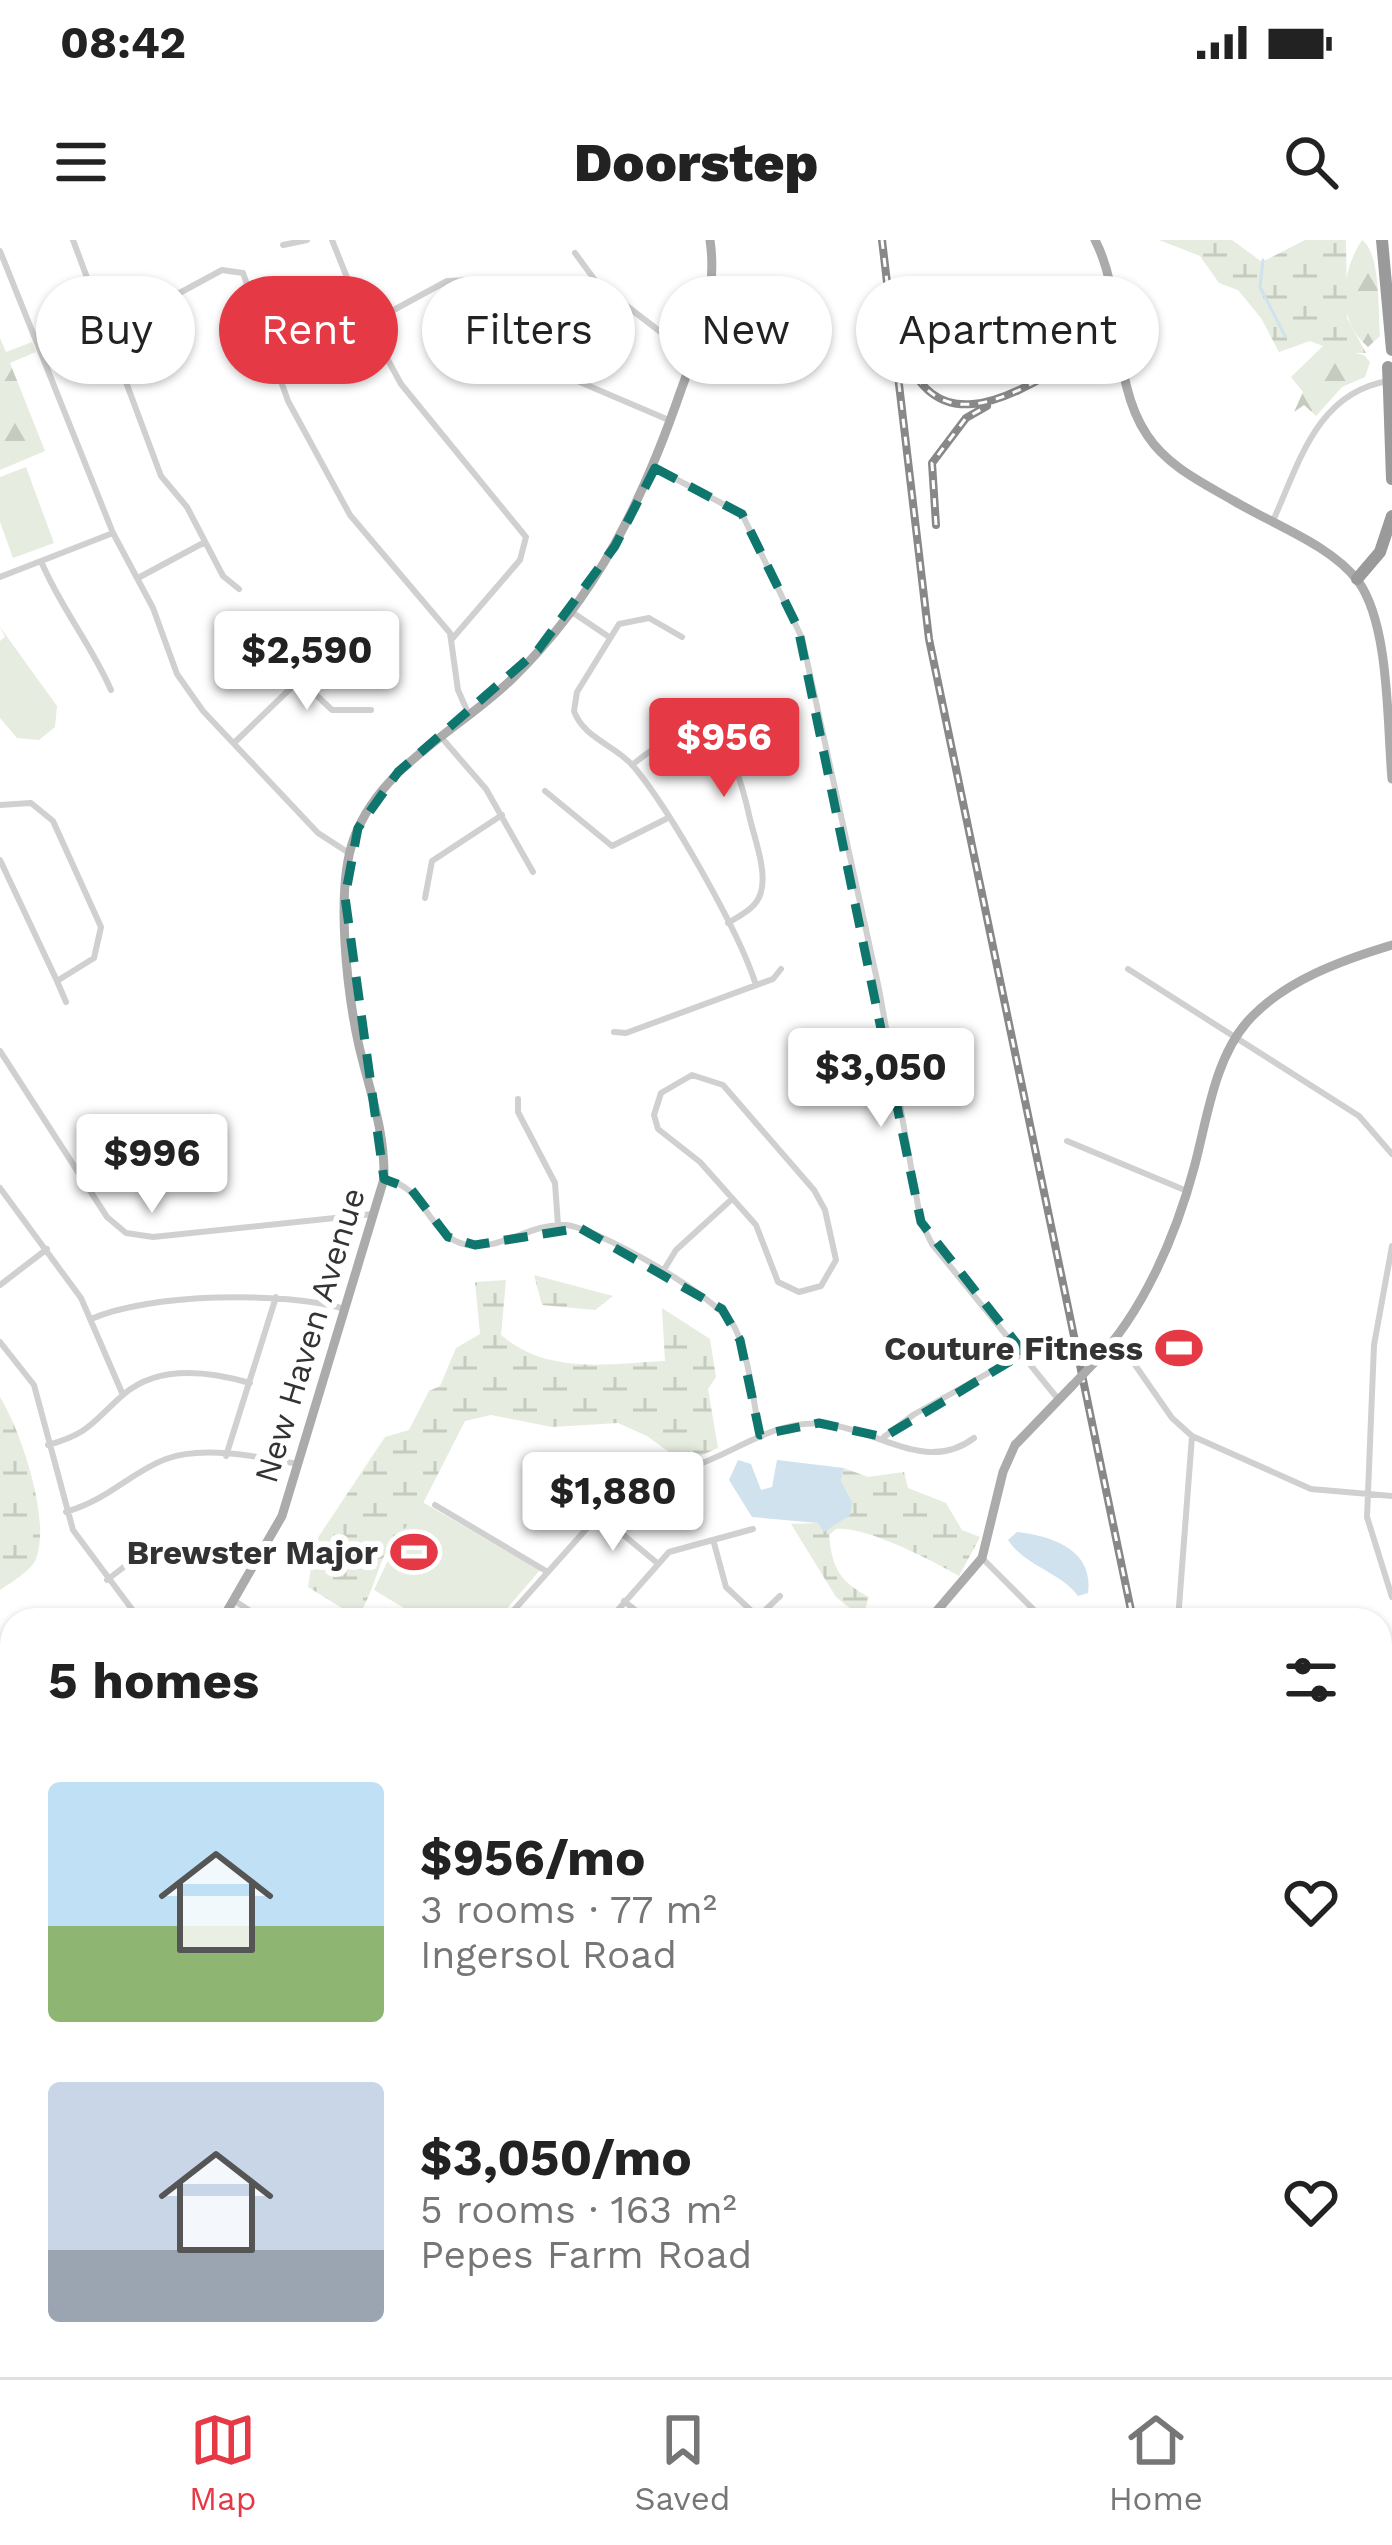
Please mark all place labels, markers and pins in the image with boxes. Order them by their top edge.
pin: $2,590 [209,611,405,713]
pin: $956 [653,698,795,800]
pin: $3,050 [783,1028,979,1130]
pin: $996 [81,1114,223,1216]
sports icon: Couture Fitness [1154,1323,1204,1373]
place label: Couture Fitness [884,1329,1143,1368]
pin: $1,880 [515,1452,711,1554]
sports icon: Brewster Major [389,1527,439,1577]
place label: Brewster Major [126,1533,378,1572]

